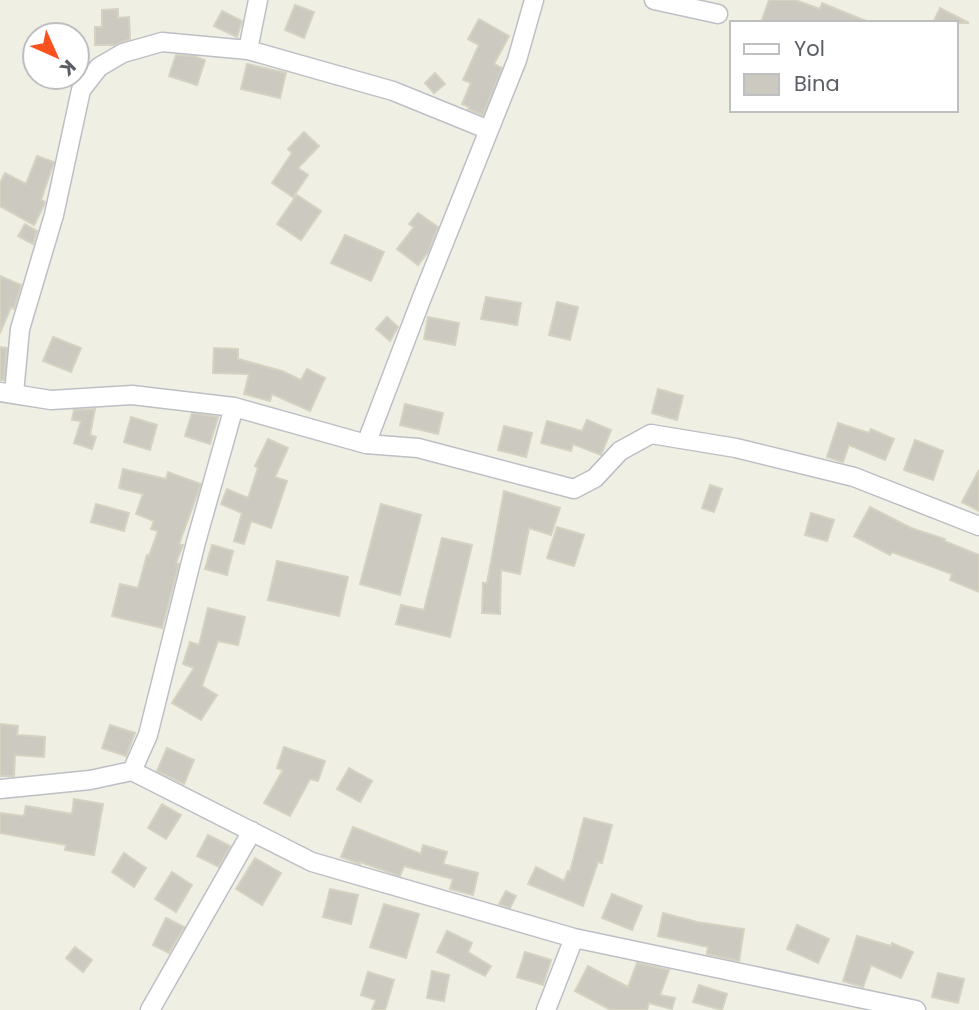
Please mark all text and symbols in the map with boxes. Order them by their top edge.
north arrow [21,21,91,91]
legend [730,21,958,112]
text: Yol [794,34,825,63]
text: K [53,53,82,82]
text: Bina [794,69,840,98]

